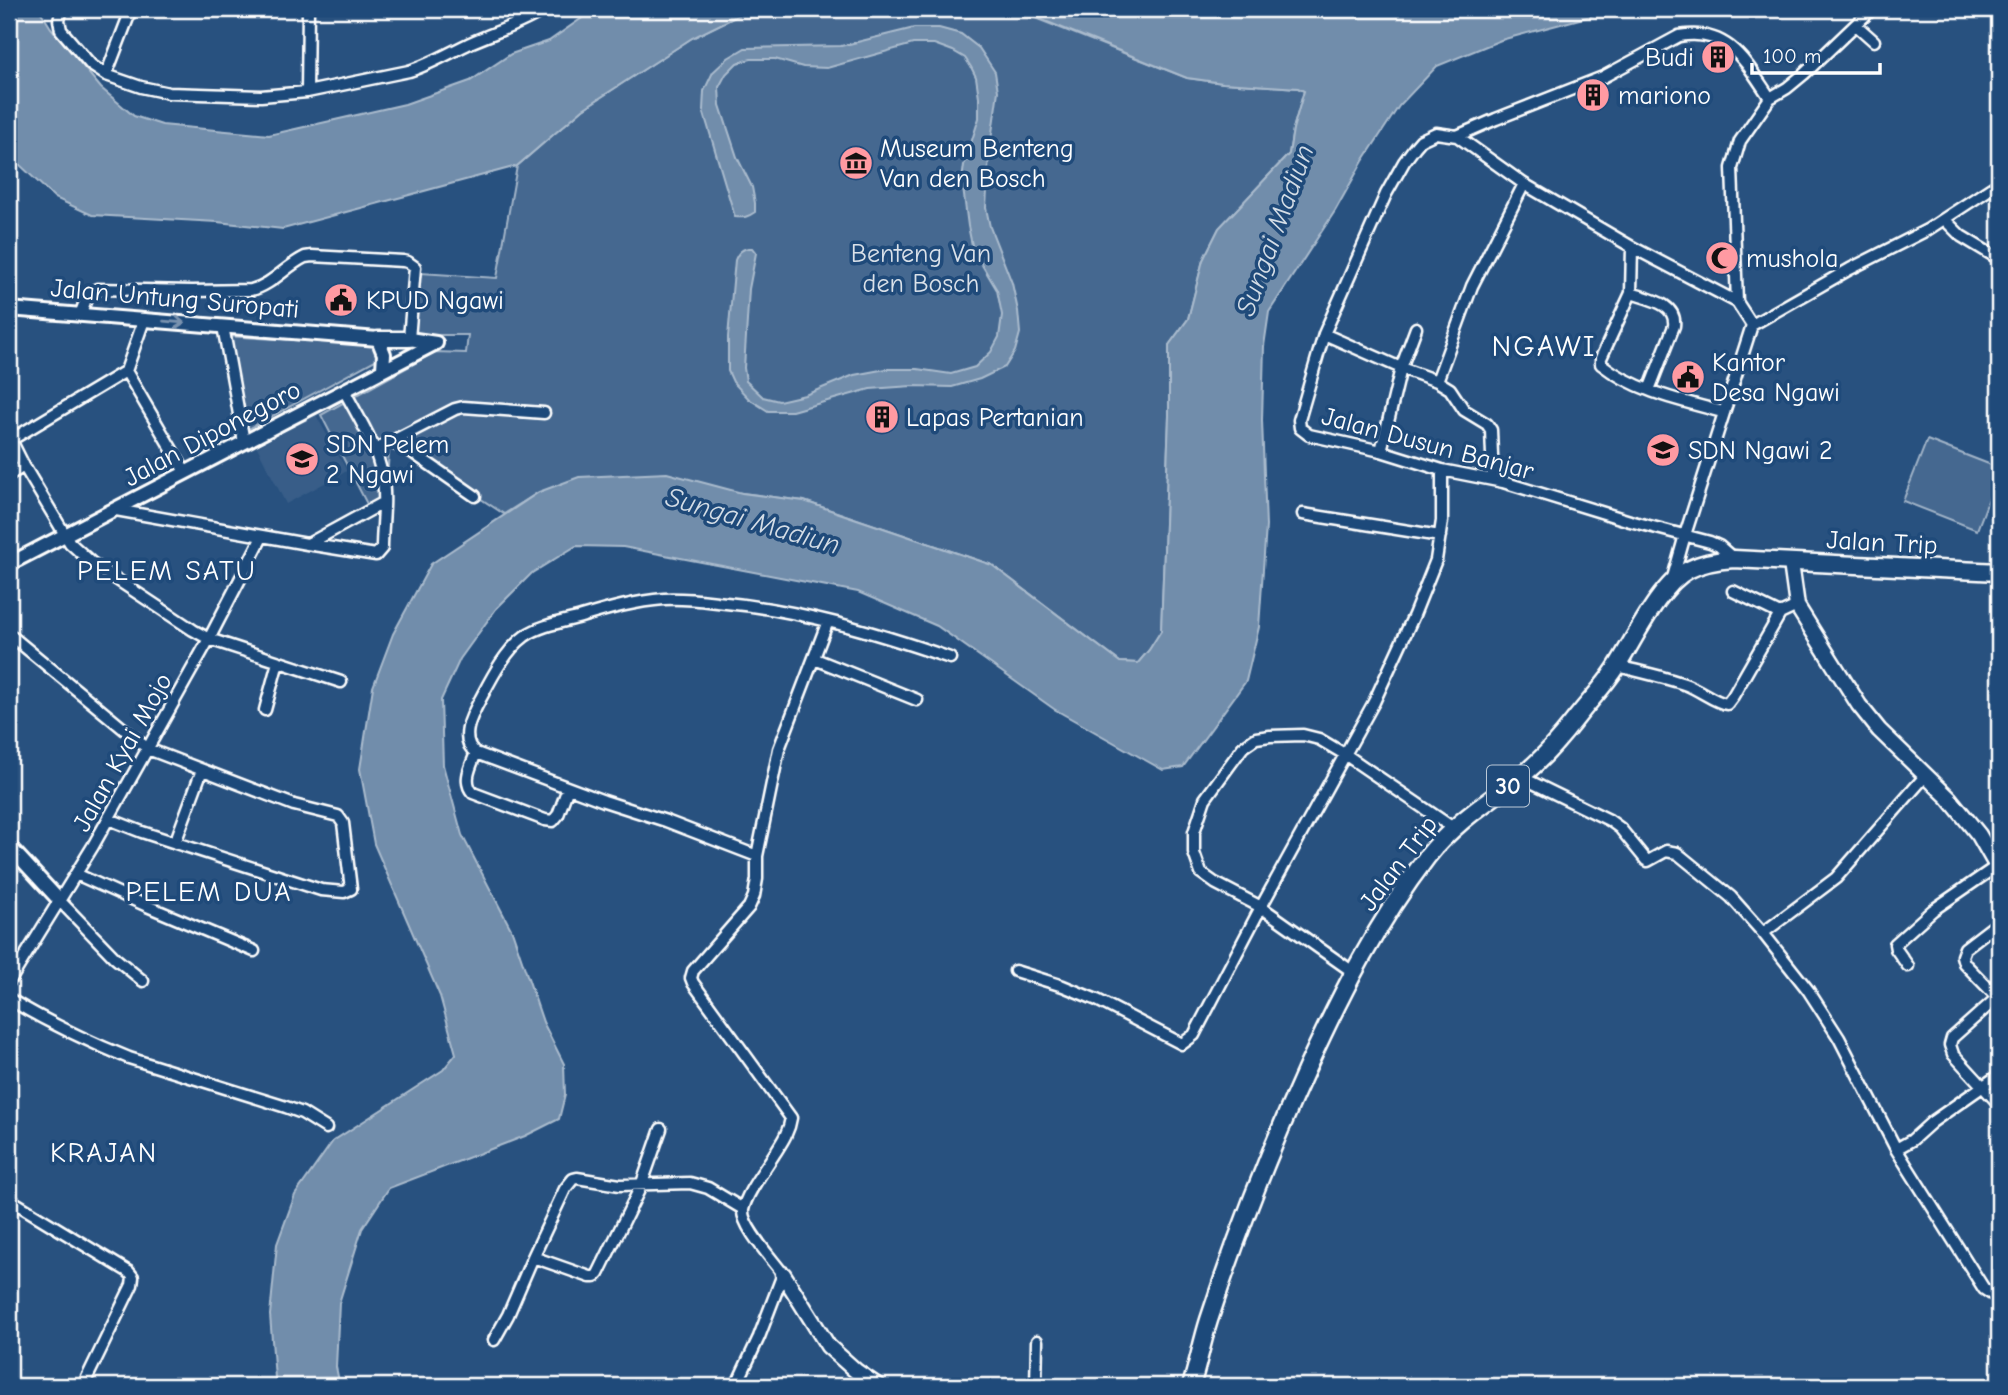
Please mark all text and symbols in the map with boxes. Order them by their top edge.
scale bar [1752,32,1880,76]
building icon: Budi [1699,38,1737,76]
place label: Budi [1645,43,1694,73]
text: 100 m [1763,44,1821,68]
building icon: mariono [1574,76,1612,114]
place label: mariono [1618,81,1711,111]
place label: Museum Benteng Van den Bosch [880,134,1074,194]
water label: Sungai Madiun [1229,140,1321,320]
museum icon: Museum Benteng Van den Bosch [837,144,875,182]
park label: Benteng Van den Bosch [851,239,991,299]
mosque icon: mushola [1703,239,1741,277]
place label: mushola [1746,244,1838,274]
street label: Jalan Untung Suropati [49,273,300,325]
public building icon: KPUD Ngawi [322,281,360,319]
place label: KPUD Ngawi [366,286,504,316]
one-way arrow [163,316,185,329]
district label: NGAWI [1491,329,1597,364]
place label: Kantor Desa Ngawi [1712,348,1840,408]
public building icon: Kantor Desa Ngawi [1669,358,1707,396]
street label: Jalan Diponegoro [119,375,306,493]
building icon: Lapas Pertanian [863,398,901,436]
street label: Jalan Dusun Banjar [1319,401,1538,487]
place label: Lapas Pertanian [906,403,1084,433]
place label: SDN Pelem 2 Ngawi [326,430,449,490]
school or university icon: SDN Ngawi 2 [1644,431,1682,469]
place label: SDN Ngawi 2 [1688,436,1833,466]
school or university icon: SDN Pelem 2 Ngawi [283,440,321,478]
water label: Sungai Madiun [662,481,843,561]
street label: Jalan Trip [1826,525,1938,561]
district label: PELEM SATU [77,555,257,587]
street label: Jalan Kyai Mojo [67,668,179,837]
road number: 30 [1487,766,1529,806]
street label: Jalan Trip [1353,810,1444,917]
district label: PELEM DUA [125,876,293,908]
district label: KRAJAN [50,1137,158,1169]

